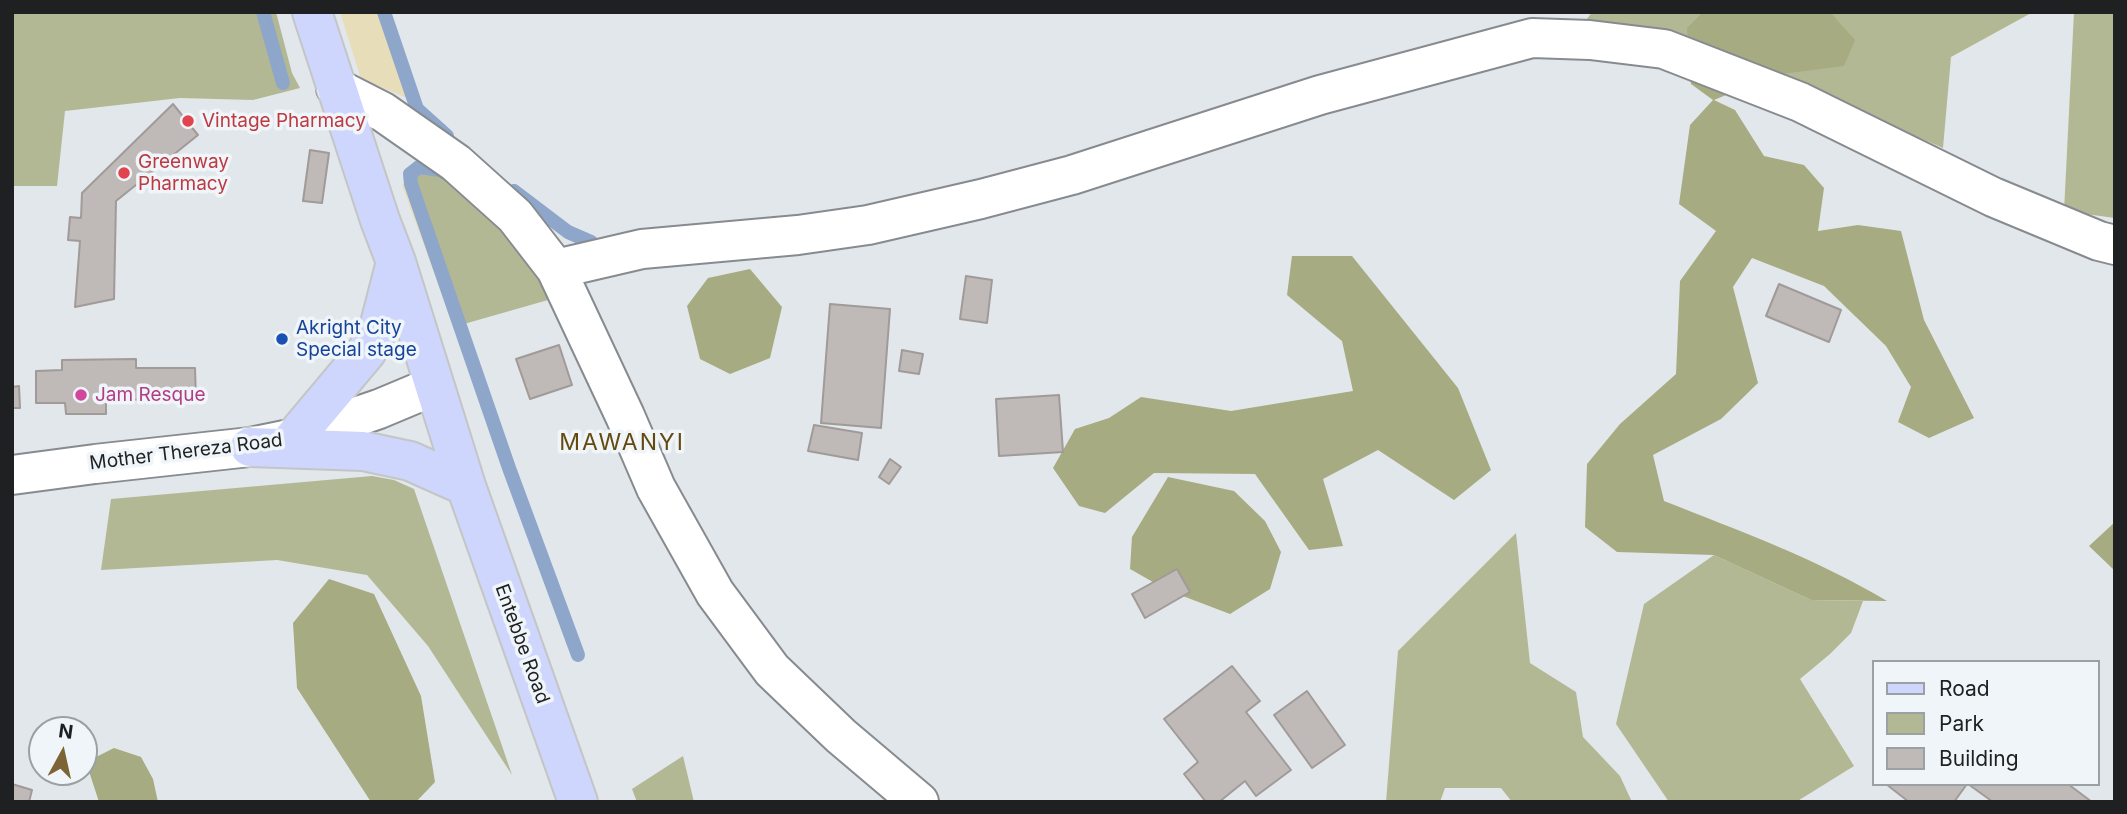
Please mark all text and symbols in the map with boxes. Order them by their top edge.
place label: Vintage Pharmacy [202,110,366,132]
marker: Vintage Pharmacy [180,113,196,129]
place label: Greenway Pharmacy [138,151,229,195]
marker: Greenway Pharmacy [116,165,132,181]
place label: Akright City Special stage [296,317,417,361]
marker: Akright City Special stage [274,331,290,347]
place label: Jam Resque [95,384,206,406]
marker: Jam Resque [73,387,89,403]
street label: Mother Thereza Road [88,429,284,475]
district label: MAWANYI [560,429,684,457]
street label: Entebbe Road [490,581,554,707]
legend [1871,660,2099,786]
text: Road [1939,676,1990,701]
text: Park [1939,711,1984,736]
north arrow [28,716,98,786]
text: N [57,719,74,744]
text: Building [1939,746,2019,771]

